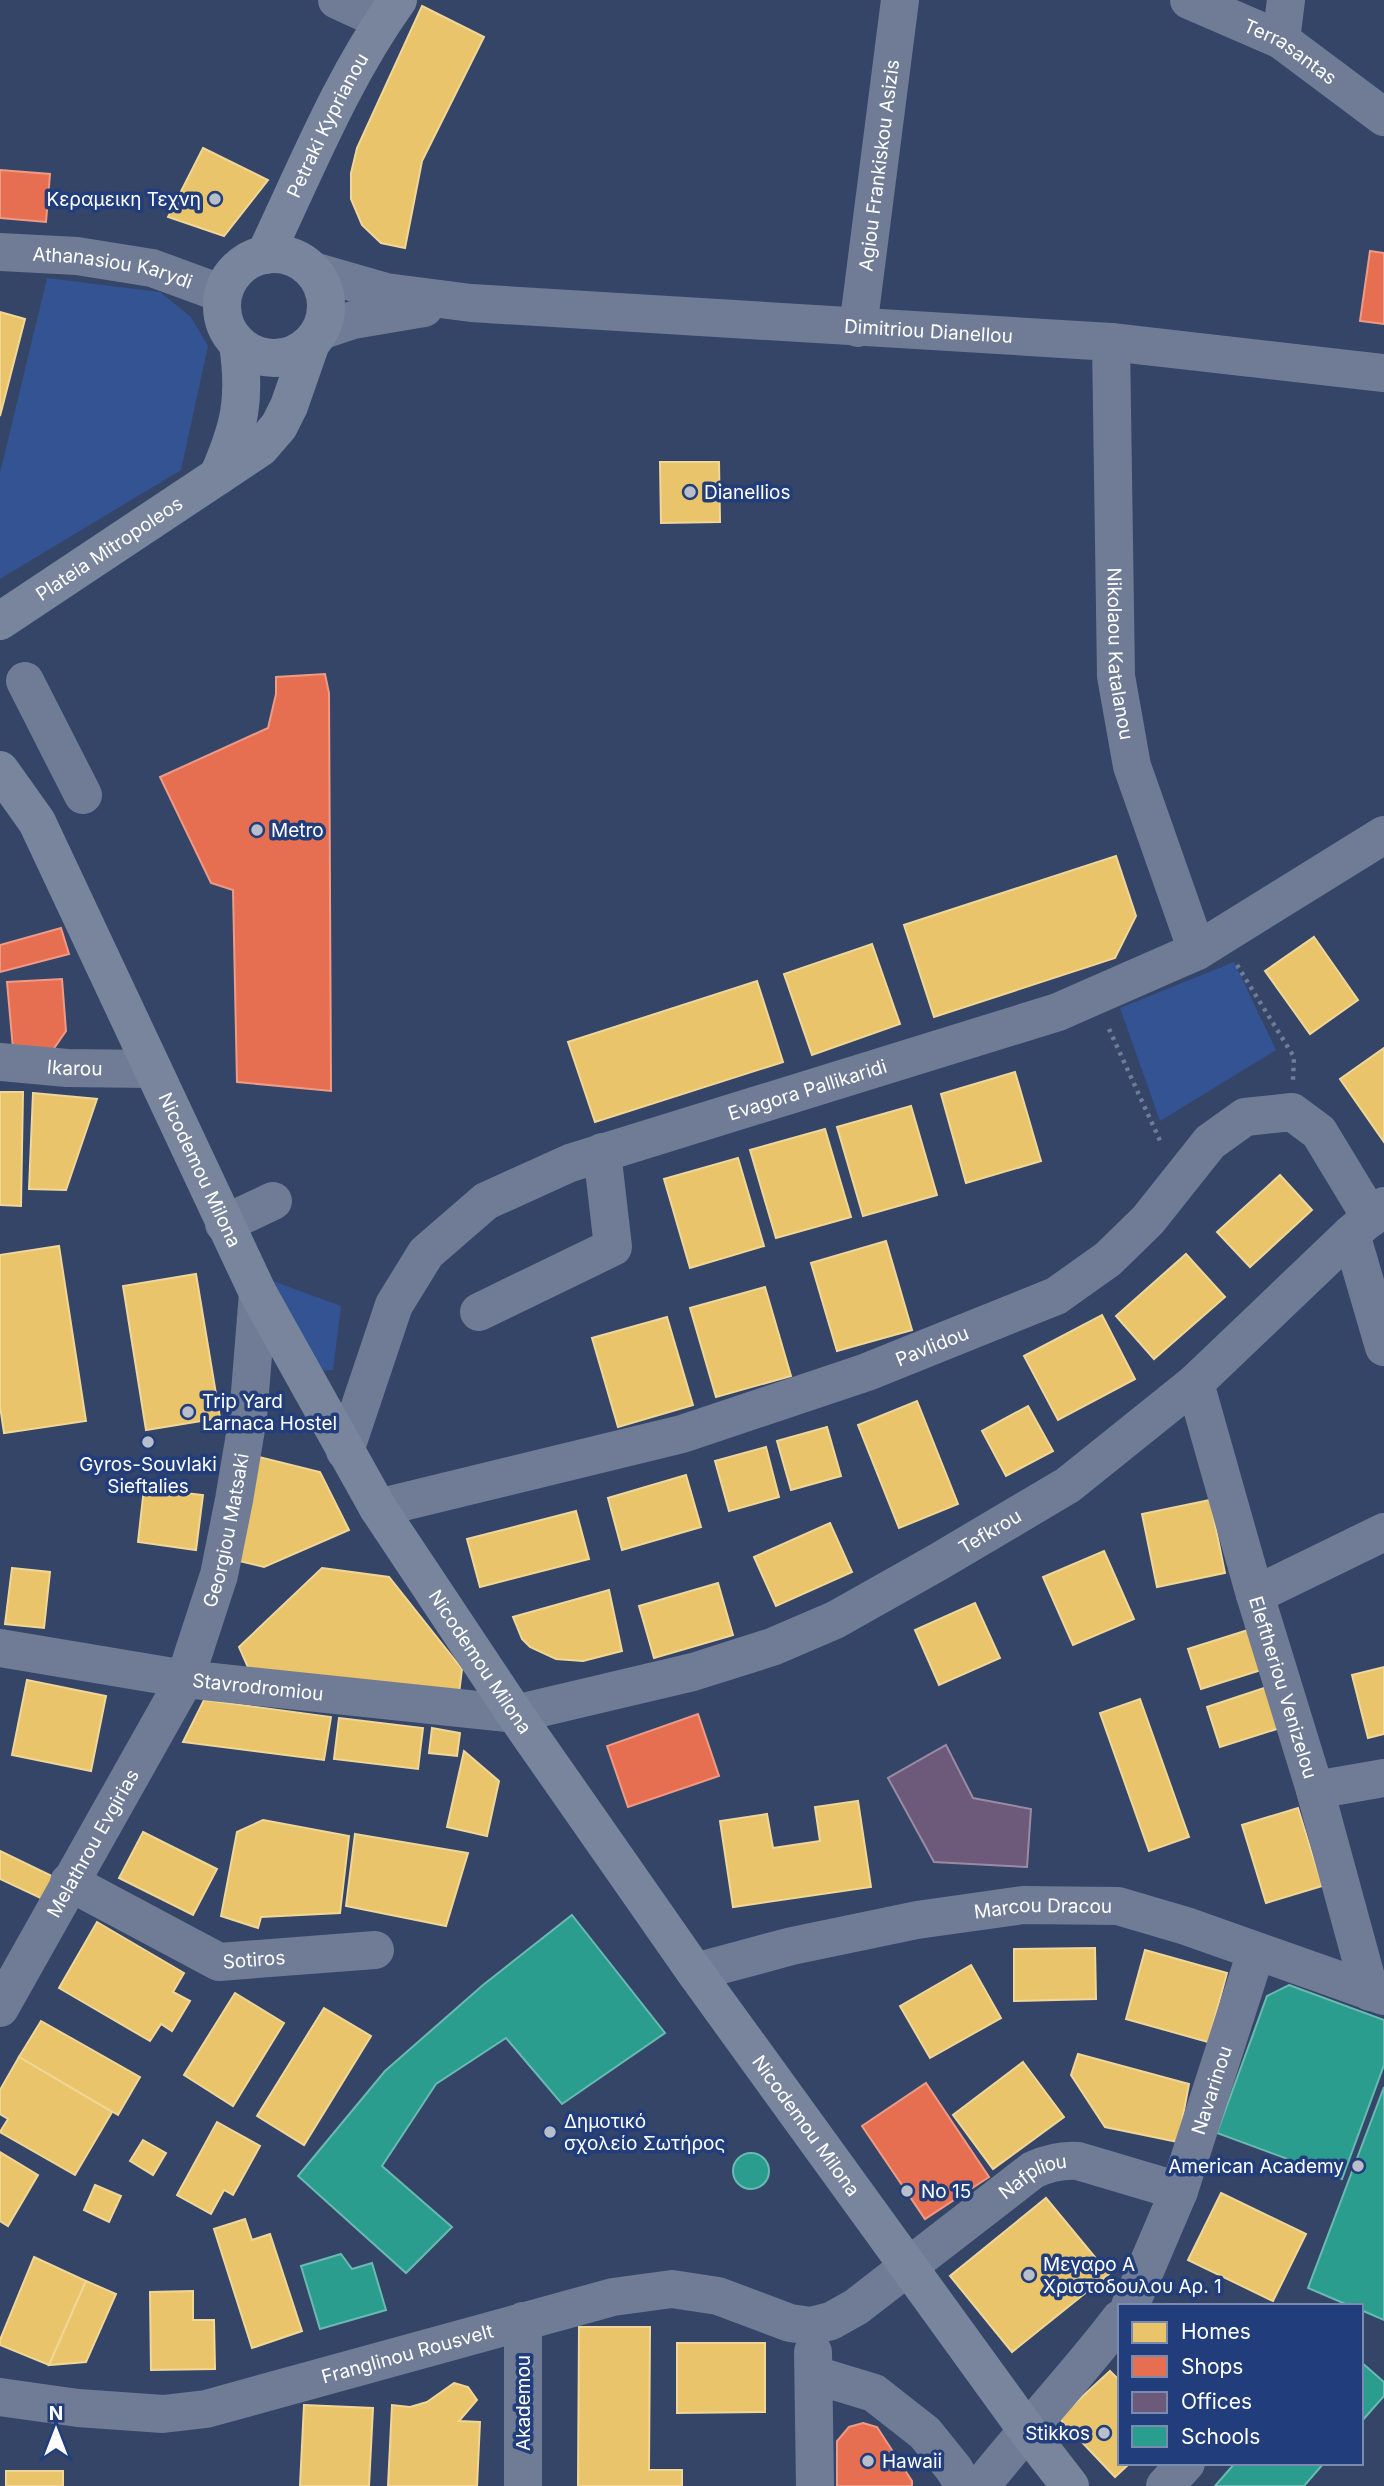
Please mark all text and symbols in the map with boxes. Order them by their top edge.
street label: Terrasantas [1240,14,1341,89]
street label: Petraki Kyprianou [282,49,373,201]
street label: Agiou Frankiskou Asizis [854,58,904,272]
place label: Κεραμεικη Τεχνη [46,188,201,211]
marker: Κεραμεικη Τεχνη [207,191,223,207]
street label: Athanasiou Karydi [32,242,196,293]
street label: Dimitriou Dianellou [843,314,1014,347]
place label: Dianellios [704,481,791,504]
marker: Dianellios [682,484,698,500]
street label: Plateia Mitropoleos [31,491,187,606]
street label: Nikolaou Katalanou [1103,567,1139,742]
place label: Metro [271,819,324,842]
marker: Metro [249,822,265,838]
street label: Evagora Pallikaridi [725,1054,889,1125]
street label: Ikarou [46,1055,103,1080]
street label: Nicodemou Milona [154,1089,246,1251]
street label: Pavlidou [892,1321,972,1371]
place label: Trip Yard Larnaca Hostel [202,1390,337,1435]
marker: Trip Yard Larnaca Hostel [180,1404,196,1420]
marker: Gyros-Souvlaki Sieftalies [140,1434,156,1450]
street label: Georgiou Matsaki [198,1451,253,1610]
place label: Gyros-Souvlaki Sieftalies [79,1453,217,1498]
street label: Tefkrou [954,1504,1025,1559]
street label: Nicodemou Milona [424,1585,537,1738]
street label: Eleftheriou Venizelou [1245,1593,1322,1781]
street label: Stavrodromiou [191,1668,325,1705]
street label: Melathrou Evgirias [42,1765,143,1922]
street label: Marcou Dracou [972,1893,1112,1923]
street label: Sotiros [222,1945,286,1973]
street label: Navarinou [1186,2043,1237,2137]
street label: Nicodemou Milona [748,2051,865,2201]
place label: Δημοτικό σχολείο Σωτήρος [564,2110,725,2155]
marker: Δημοτικό σχολείο Σωτήρος [542,2124,558,2140]
street label: Nafpliou [994,2149,1068,2204]
place label: American Academy [1168,2155,1344,2178]
marker: American Academy [1350,2158,1366,2174]
place label: No 15 [921,2180,971,2203]
marker: No 15 [899,2183,915,2199]
place label: Μεγαρο Α Χριστοδουλου Αρ. 1 [1043,2253,1222,2298]
marker: Μεγαρο Α Χριστοδουλου Αρ. 1 [1021,2267,1037,2283]
legend [1118,2304,1363,2465]
street label: Franglinou Rousvelt [319,2319,496,2388]
text: Homes [1181,2319,1251,2344]
text: Shops [1181,2354,1243,2379]
street label: Akademou [512,2355,535,2451]
text: Offices [1181,2389,1252,2414]
north arrow [21,2395,91,2465]
text: N [49,2402,63,2425]
place label: Stikkos [1025,2422,1090,2445]
text: Schools [1181,2424,1260,2449]
marker: Stikkos [1096,2425,1112,2441]
place label: Hawaii [882,2450,942,2473]
marker: Hawaii [860,2453,876,2469]

